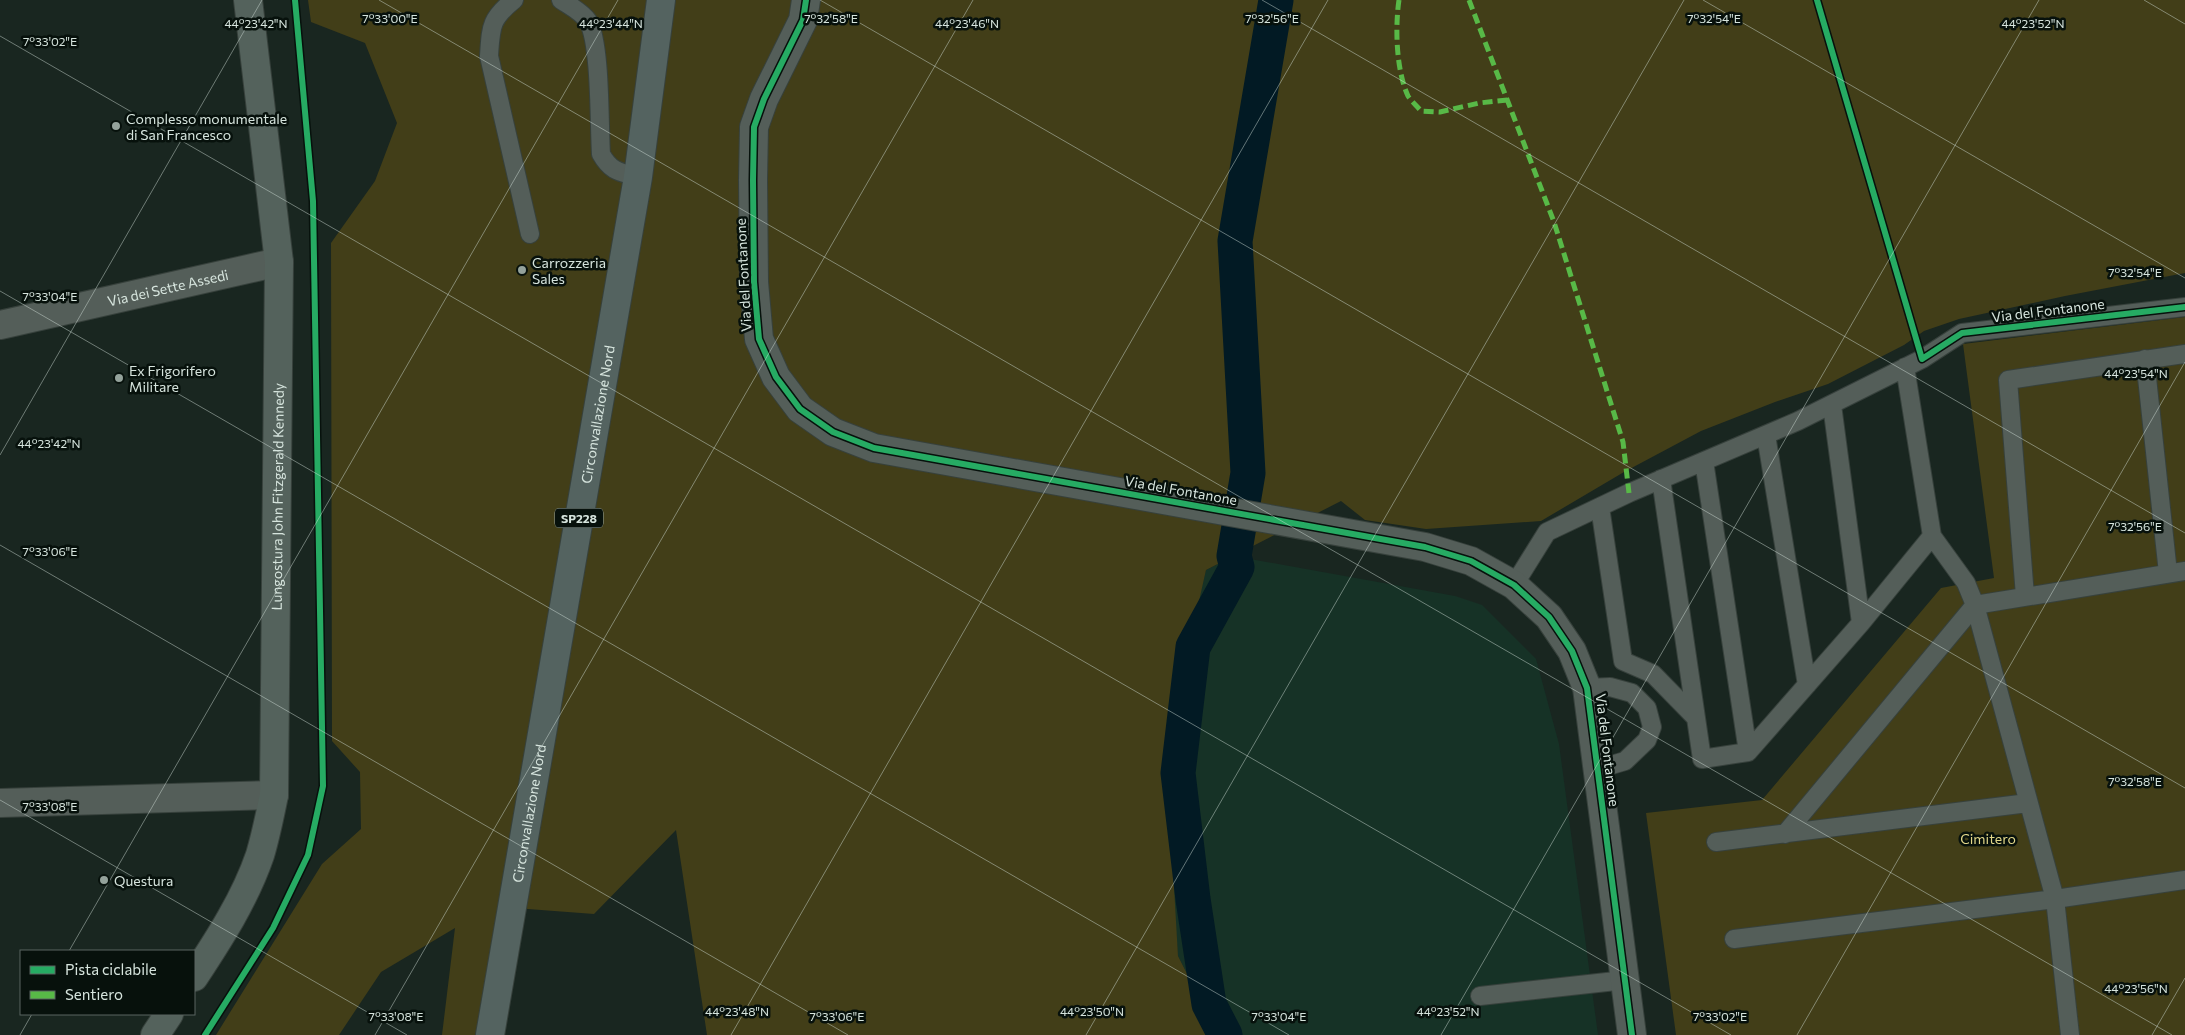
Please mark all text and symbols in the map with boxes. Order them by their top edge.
text: 7°33'00"E [362,11,418,25]
text: 7°32'58"E [804,11,858,25]
text: 7°32'56"E [1245,11,1299,25]
text: 7°32'54"E [1687,11,1741,25]
text: 44°23'42"N [224,16,288,30]
text: 44°23'44"N [579,16,643,30]
text: 44°23'46"N [935,16,999,30]
text: 44°23'52"N [2001,16,2065,30]
text: 7°33'02"E [23,34,77,48]
place label: Complesso monumentale di San Francesco [126,110,287,143]
marker: Complesso monumentale di San Francesco [110,120,122,132]
street label: Via del Fontanone [732,218,754,332]
place label: Carrozzeria Sales [532,254,606,287]
marker: Carrozzeria Sales [516,264,528,276]
street label: Via dei Sette Assedi [106,265,230,309]
text: 7°32'54"E [2108,265,2162,279]
text: 7°33'04"E [23,289,77,303]
street label: Via del Fontanone [1990,295,2106,325]
street label: Circonvallazione Nord [577,344,617,485]
place label: Ex Frigorifero Militare [129,362,216,395]
text: 44°23'54"N [2104,366,2168,380]
marker: Ex Frigorifero Militare [113,372,125,384]
street label: Lungostura John Fitzgerald Kennedy [267,383,286,611]
text: 44°23'42"N [17,436,81,450]
street label: Via del Fontanone [1123,472,1239,508]
road number: SP228 [555,508,603,528]
text: 7°32'56"E [2108,519,2162,533]
text: 7°33'06"E [23,544,77,558]
street label: Via del Fontanone [1593,692,1623,808]
street label: Circonvallazione Nord [508,743,549,884]
text: 7°32'58"E [2108,774,2162,788]
text: 7°33'08"E [23,799,77,813]
park label: Cimitero [1960,830,2016,847]
place label: Questura [114,872,173,889]
marker: Questura [98,874,110,886]
legend [20,950,195,1015]
text: Pista ciclabile [65,960,157,978]
text: 44°23'56"N [2104,981,2168,995]
text: Sentiero [65,985,123,1003]
text: 44°23'48"N [705,1004,769,1018]
text: 44°23'50"N [1060,1004,1124,1018]
text: 44°23'52"N [1416,1004,1480,1018]
text: 7°33'08"E [369,1009,423,1023]
text: 7°33'06"E [810,1009,864,1023]
text: 7°33'04"E [1252,1009,1306,1023]
text: 7°33'02"E [1693,1009,1747,1023]

